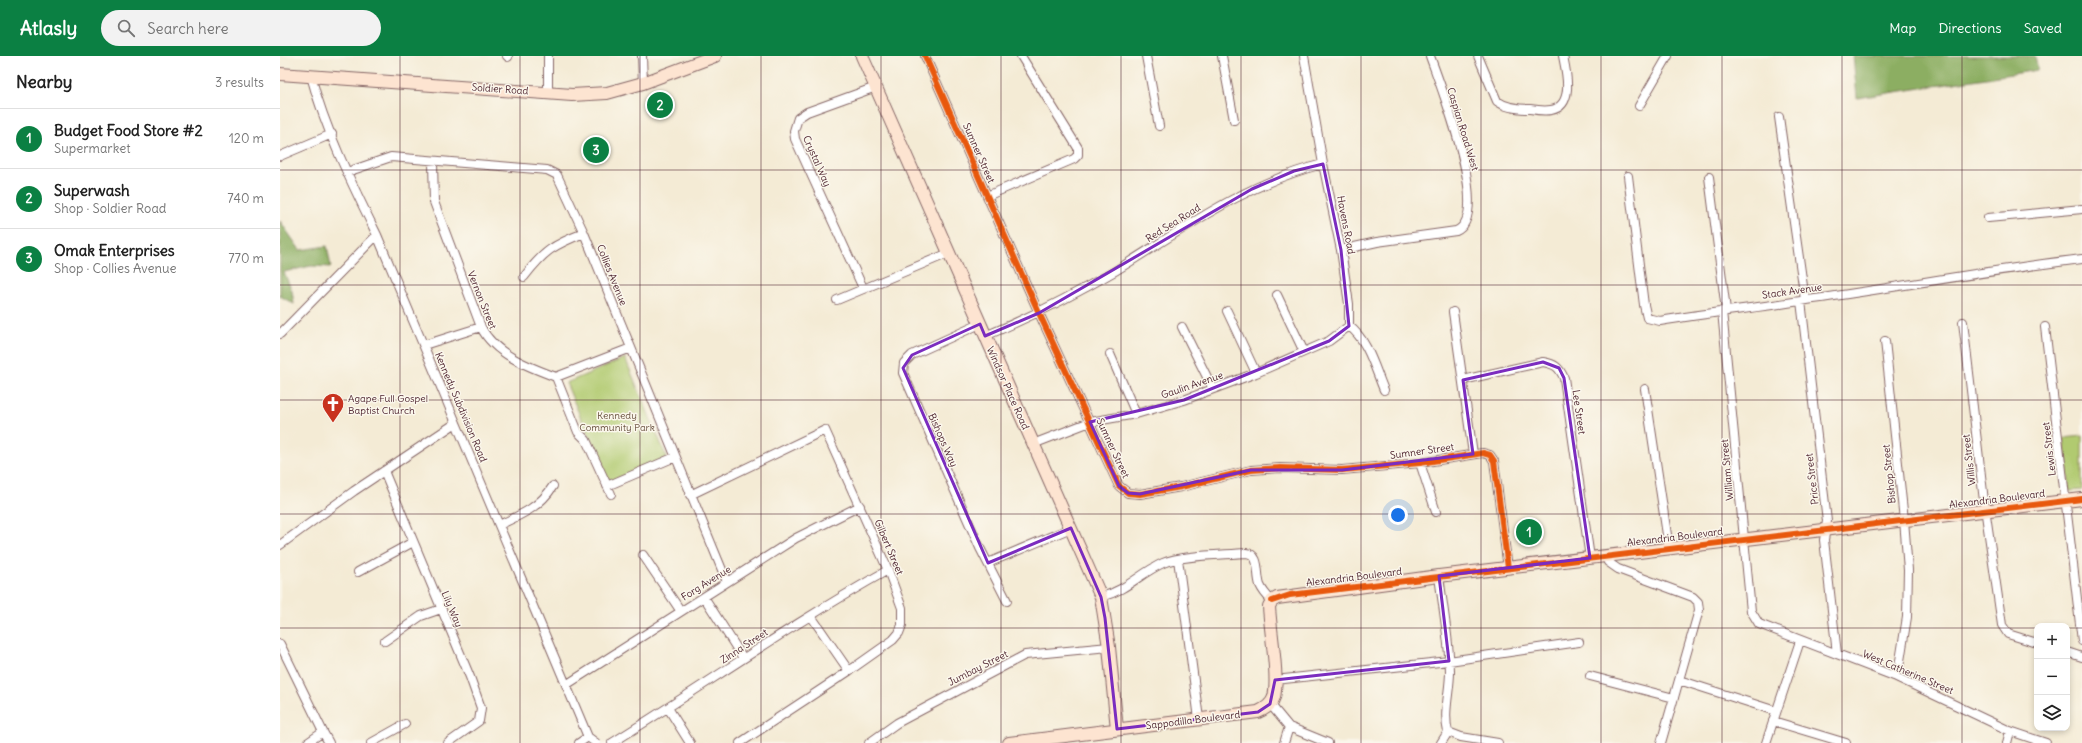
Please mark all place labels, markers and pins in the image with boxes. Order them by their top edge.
pin: 2 [647,90,673,120]
pin: 3 [583,135,609,165]
church icon: Agape Full Gospel Baptist Church [320,391,346,424]
place label: Agape Full Gospel Baptist Church [348,392,428,417]
pin: 1 [1516,517,1542,547]

